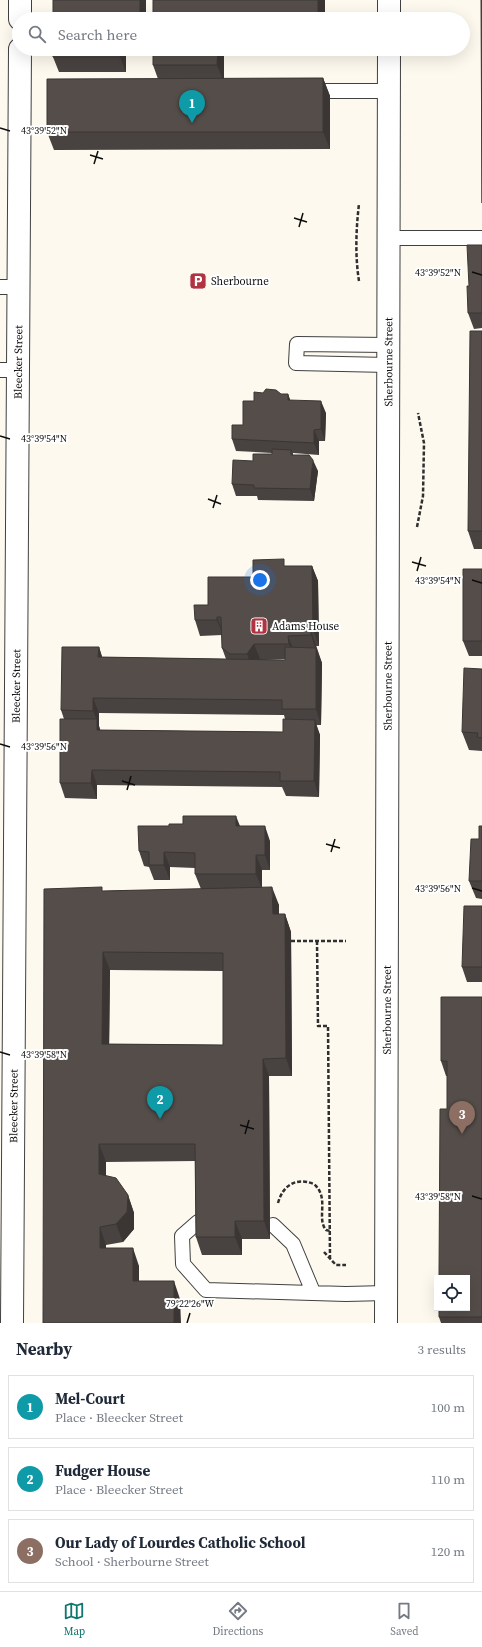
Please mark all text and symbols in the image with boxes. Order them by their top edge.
search box [12,12,470,56]
icon: search [26,23,48,45]
text: Search here [58,24,137,45]
pin: 1 [179,90,205,123]
text: 43°39'52"N [21,124,67,137]
text: 43°39'52"N [415,266,461,279]
parking icon: Sherbourne [188,271,208,291]
place label: Sherbourne [211,274,269,289]
street label: Sherbourne Street [381,317,396,407]
street label: Bleecker Street [11,325,26,399]
text: 43°39'54"N [21,432,67,445]
your location [250,570,270,590]
text: 43°39'54"N [415,574,461,587]
building icon: Adams House [249,616,269,636]
place label: Adams House [272,619,340,634]
street label: Sherbourne Street [380,641,396,731]
street label: Bleecker Street [9,649,24,723]
text: 43°39'56"N [21,740,67,753]
text: 43°39'56"N [415,882,461,895]
street label: Sherbourne Street [380,965,395,1055]
text: 43°39'58"N [21,1048,67,1061]
street label: Bleecker Street [6,1069,22,1143]
pin: 2 [147,1086,173,1119]
pin: 3 [449,1101,475,1134]
text: 43°39'58"N [415,1190,461,1203]
map controls [434,1275,470,1311]
button: locate [434,1275,470,1311]
text: 79°22'26"W [166,1297,215,1310]
text: Nearby [16,1337,72,1361]
text: 3 results [418,1341,466,1358]
text: Mel-Court [55,1388,125,1409]
text: 1 [26,1399,34,1416]
text: 100 m [431,1399,465,1416]
text: Place · Bleecker Street [55,1409,183,1426]
text: Fudger House [55,1460,150,1481]
text: 2 [26,1471,34,1488]
text: 110 m [431,1471,465,1488]
text: Place · Bleecker Street [55,1481,183,1498]
text: Our Lady of Lourdes Catholic School [55,1532,306,1553]
text: 3 [26,1543,34,1560]
text: 120 m [431,1543,465,1560]
text: School · Sherbourne Street [55,1553,209,1570]
tab: Map [63,1600,85,1639]
tab: Directions [212,1600,263,1639]
tab: Saved [390,1600,419,1639]

